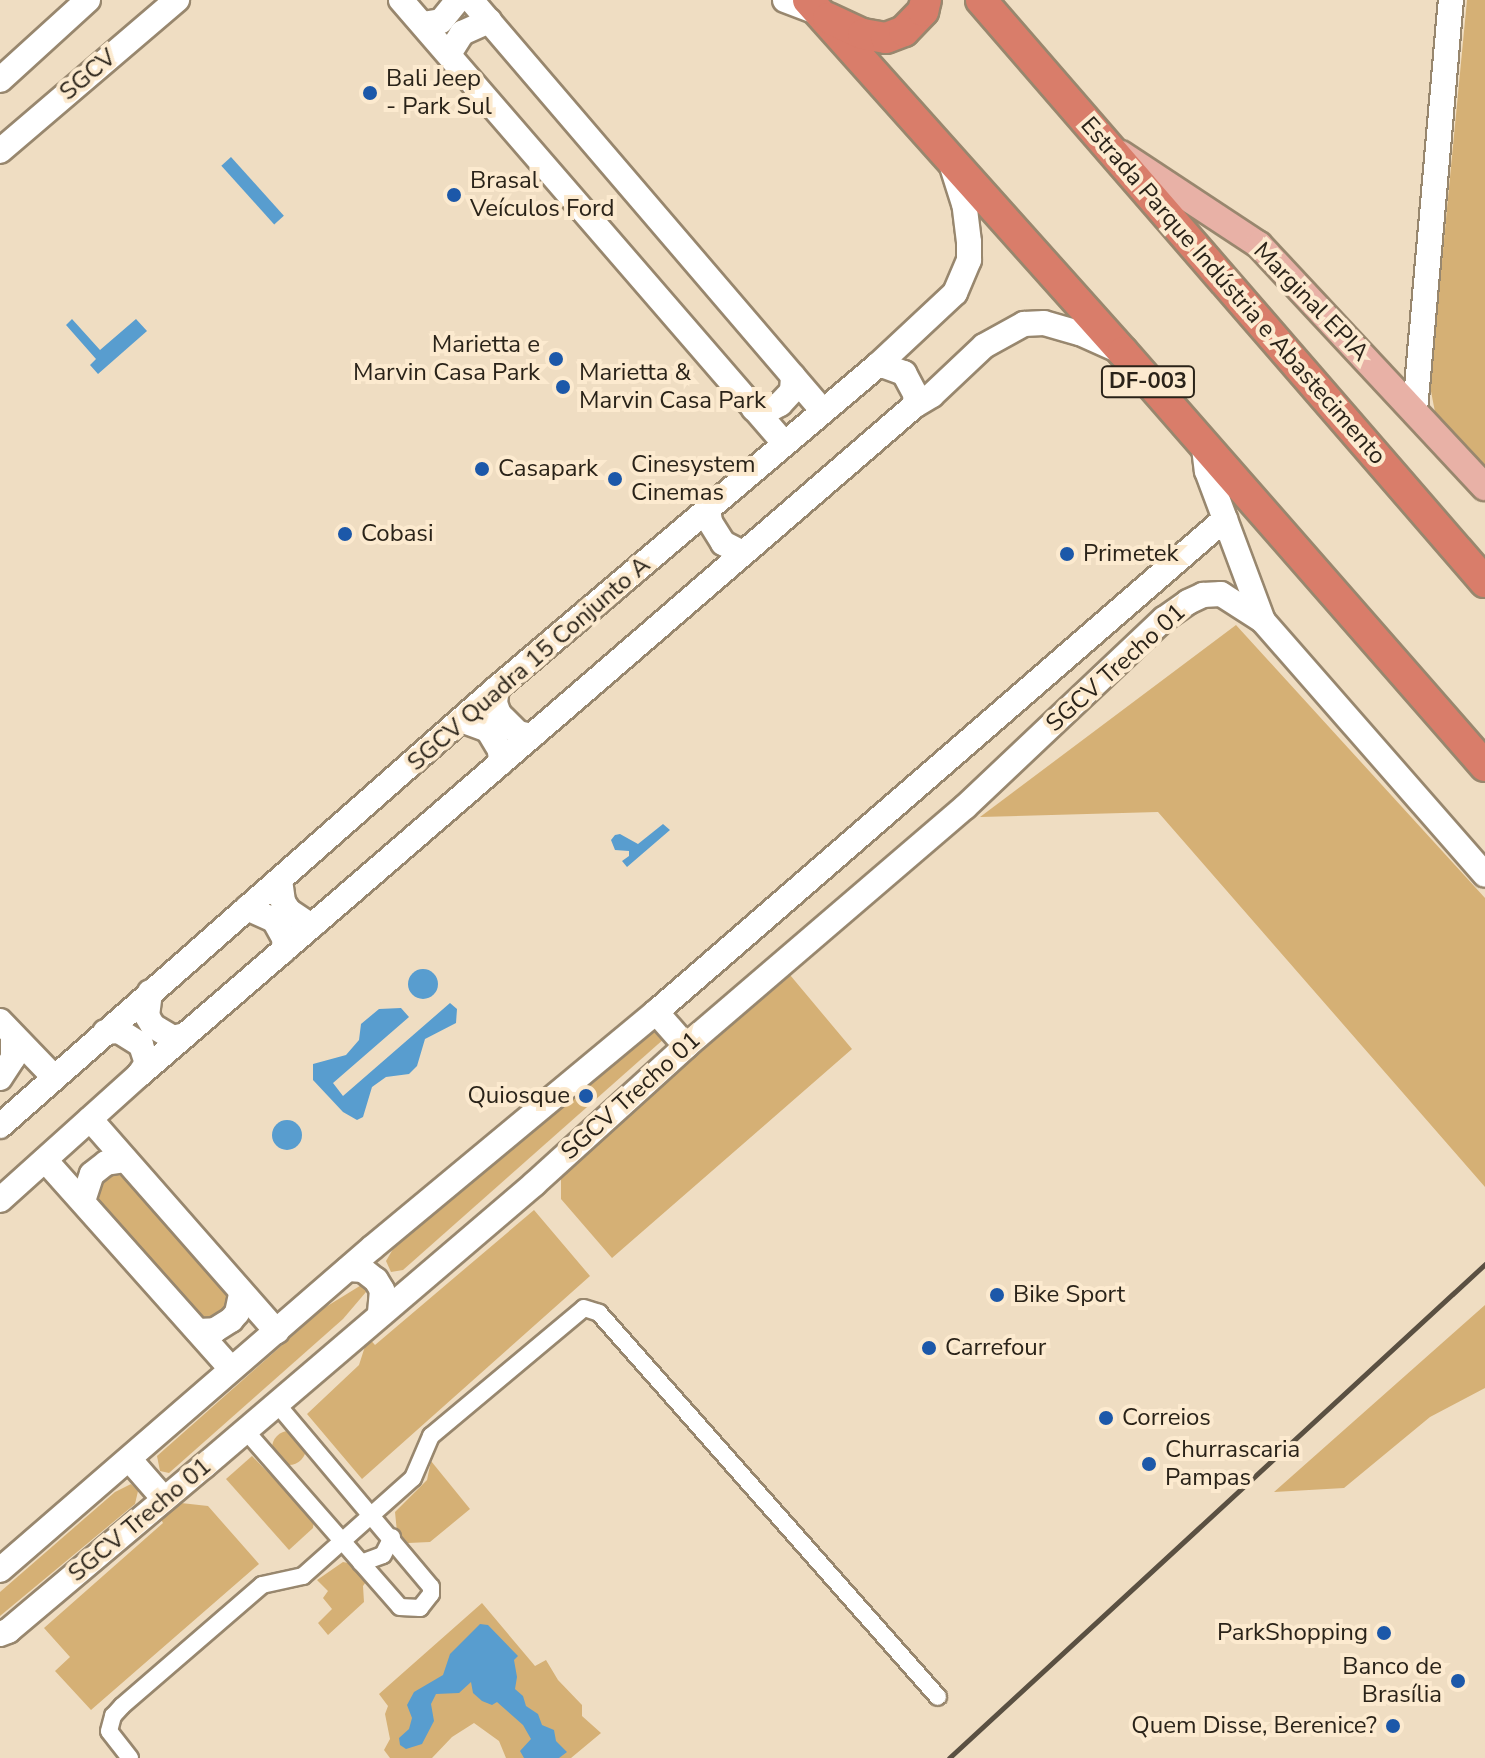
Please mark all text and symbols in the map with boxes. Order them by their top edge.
street label: SGCV [54,43,122,107]
place label: Bali Jeep - Park Sul [386,65,492,121]
marker: Bali Jeep - Park Sul [361,84,379,102]
street label: Estrada Parque Indústria e Abastecimento [1074,111,1392,471]
place label: Brasal Veículos Ford [470,167,615,223]
marker: Brasal Veículos Ford [445,186,463,204]
street label: Marginal EPIA [1247,237,1375,367]
place label: Marietta e Marvin Casa Park [353,331,540,387]
marker: Marietta e Marvin Casa Park [547,350,565,368]
place label: Marietta & Marvin Casa Park [579,359,766,415]
road number: DF-003 [1100,364,1196,400]
marker: Marietta & Marvin Casa Park [554,378,572,396]
place label: Cinesystem Cinemas [631,451,756,507]
place label: Casapark [498,455,598,483]
marker: Casapark [473,460,491,478]
marker: Cinesystem Cinemas [606,470,624,488]
place label: Cobasi [361,520,433,548]
marker: Cobasi [336,525,354,543]
place label: Primetek [1083,540,1178,568]
marker: Primetek [1058,545,1076,563]
street label: SGCV Quadra 15 Conjunto A [402,551,656,777]
street label: SGCV Trecho 01 [1040,598,1192,738]
street label: SGCV Trecho 01 [555,1026,707,1166]
place label: Quiosque [467,1082,570,1110]
marker: Quiosque [577,1087,595,1105]
place label: Bike Sport [1013,1281,1125,1309]
marker: Bike Sport [988,1286,1006,1304]
place label: Carrefour [945,1334,1046,1362]
marker: Carrefour [920,1339,938,1357]
place label: Correios [1122,1404,1211,1432]
marker: Correios [1097,1409,1115,1427]
place label: Churrascaria Pampas [1165,1436,1300,1492]
street label: SGCV Trecho 01 [63,1452,217,1588]
marker: Churrascaria Pampas [1140,1455,1158,1473]
place label: ParkShopping [1217,1619,1368,1647]
marker: ParkShopping [1375,1624,1393,1642]
place label: Banco de Brasília [1342,1653,1442,1709]
marker: Banco de Brasília [1449,1672,1467,1690]
place label: Quem Disse, Berenice? [1131,1712,1377,1740]
marker: Quem Disse, Berenice? [1384,1717,1402,1735]

